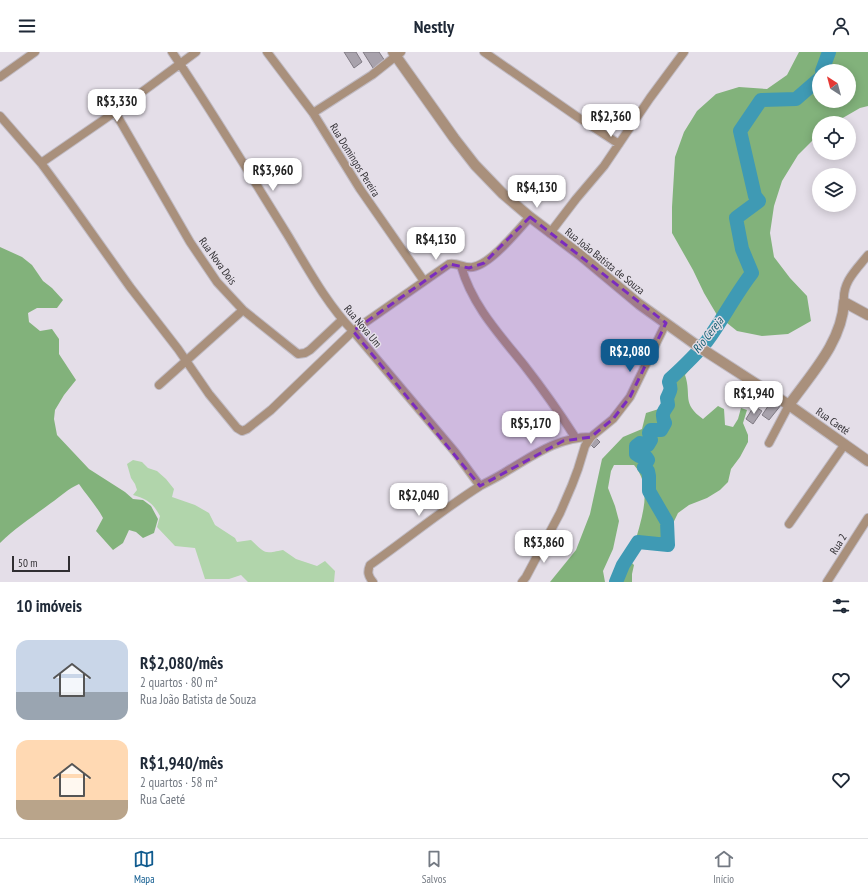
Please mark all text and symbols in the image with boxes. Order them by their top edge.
icon: menu [16,15,38,37]
text: Nestly [414,15,454,38]
icon: person [830,15,852,37]
north arrow [812,64,856,108]
map controls [812,64,856,212]
pin: R$3,330 [80,89,154,123]
text: R$3,330 [97,93,137,110]
pin: R$2,360 [574,104,648,138]
text: R$2,360 [591,108,631,125]
button: locate [812,116,856,160]
street label: Rua Domingos Pereira [327,121,383,199]
pin: R$3,960 [236,158,310,192]
text: R$3,960 [253,162,293,179]
button: layers [812,168,856,212]
pin: R$4,130 [500,175,574,209]
text: R$4,130 [517,179,557,196]
street label: Rua João Batista de Souza [562,225,648,297]
pin: R$4,130 [399,227,473,261]
text: R$4,130 [416,231,456,248]
street label: Rua Nova Dois [196,235,240,288]
street label: Rua Nova Um [341,302,385,350]
water label: Rio Cereja [689,313,727,356]
pin: R$2,080 [593,339,667,373]
text: R$2,080 [610,343,650,360]
pin: R$1,940 [717,381,791,415]
text: R$1,940 [734,385,774,402]
street label: Rua Caeté [813,404,853,438]
pin: R$5,170 [494,411,568,445]
text: R$5,170 [511,415,551,432]
pin: R$2,040 [382,483,456,517]
text: R$2,040 [399,487,439,504]
pin: R$3,860 [507,530,581,564]
street label: Rua 2 [826,531,850,557]
text: R$3,860 [524,534,564,551]
scale bar [12,554,70,573]
text: 50 m [18,556,37,570]
text: 10 imóveis [16,595,82,617]
icon: filters [830,595,852,617]
text: R$2,080/mês [140,652,223,674]
icon: home [48,656,96,704]
icon: heart [830,669,852,691]
text: 2 quartos · 80 m² [140,674,218,691]
text: Rua João Batista de Souza [140,691,256,708]
text: R$1,940/mês [140,752,223,774]
icon: home [48,756,96,804]
icon: heart [830,769,852,791]
text: 2 quartos · 58 m² [140,774,218,791]
text: Rua Caeté [140,791,185,808]
tab: Mapa [133,848,155,886]
tab: Salvos [422,848,446,886]
tab: Início [713,848,735,886]

